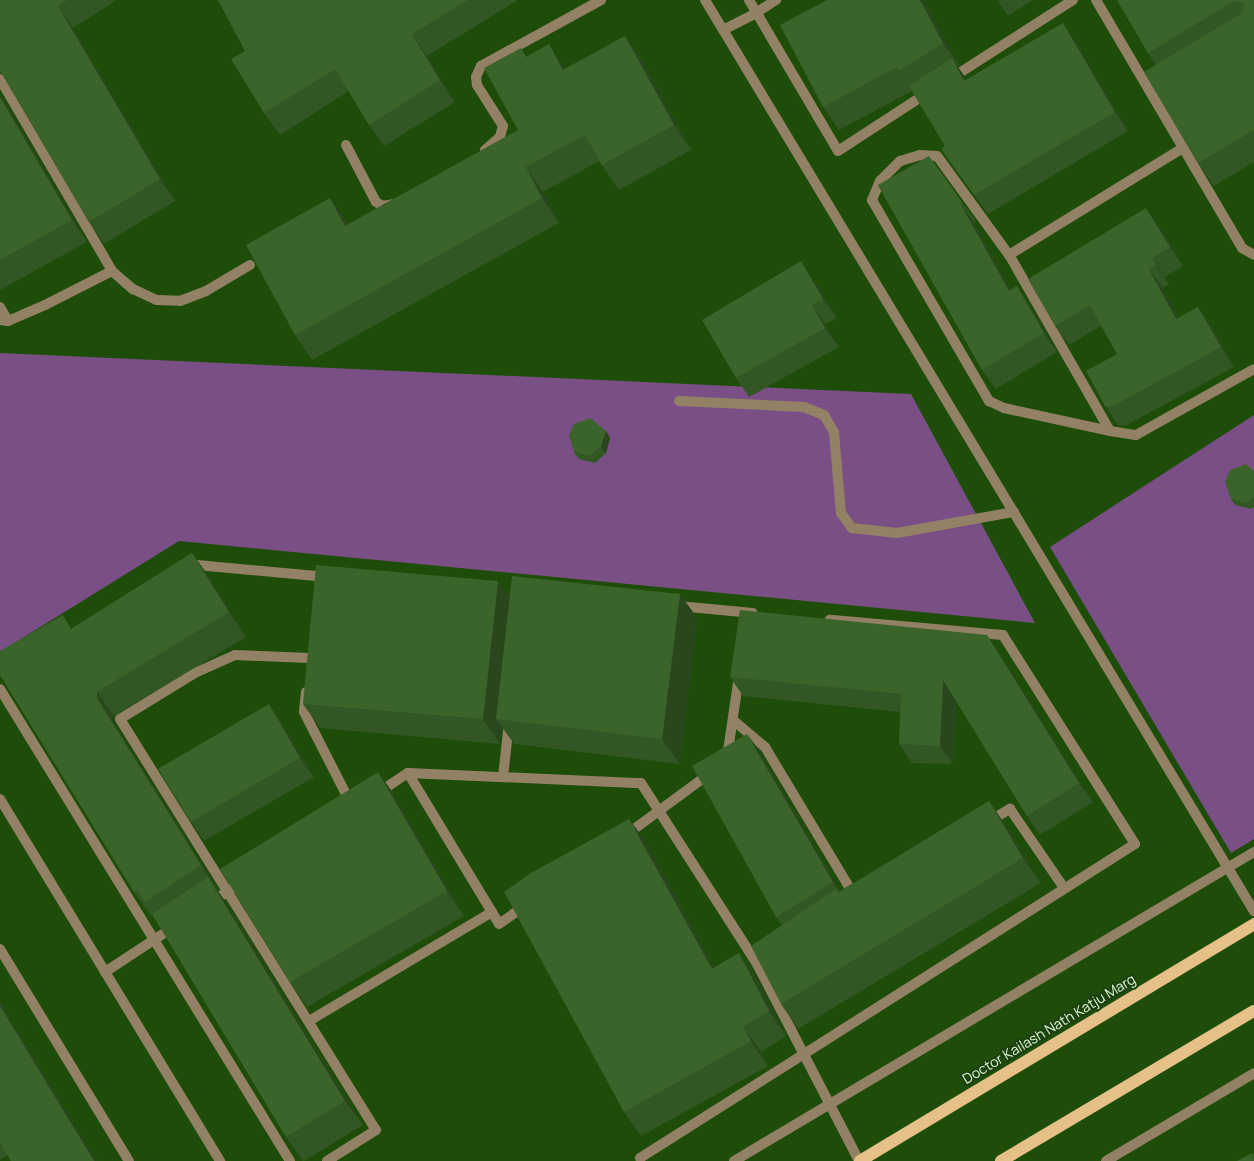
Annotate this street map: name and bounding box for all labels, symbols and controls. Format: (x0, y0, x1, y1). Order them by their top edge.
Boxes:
street label: Doctor Kailash Nath Katju Marg (959, 971, 1139, 1087)

